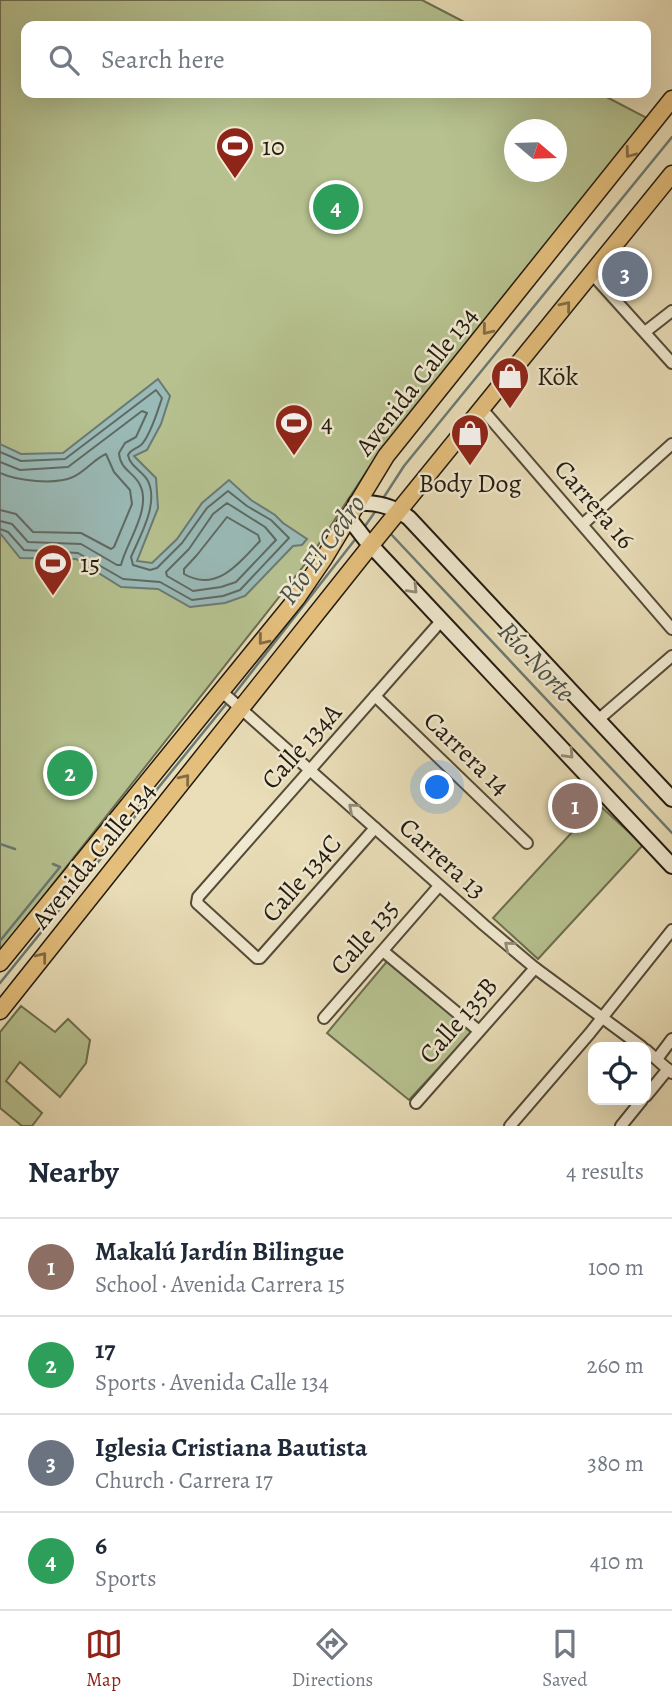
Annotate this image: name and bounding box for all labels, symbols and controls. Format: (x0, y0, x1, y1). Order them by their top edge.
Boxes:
search box (21, 21, 651, 98)
icon: search (45, 41, 83, 79)
text: Search here (101, 42, 225, 77)
north arrow (504, 119, 567, 182)
sports icon: 10 (214, 125, 256, 180)
place label: 10 (262, 129, 285, 164)
one-way arrow (625, 146, 638, 158)
pin: 4 (313, 181, 359, 233)
pin: 3 (602, 248, 648, 300)
street label: Avenida Calle 134 (347, 300, 486, 464)
one-way arrow (557, 302, 570, 314)
one-way arrow (483, 323, 496, 335)
shop icon: Kök (489, 355, 531, 410)
place label: Kök (537, 359, 578, 394)
sports icon: 4 (273, 402, 315, 457)
place label: 4 (321, 406, 333, 441)
shop icon: Body Dog (449, 412, 491, 467)
street label: Carrera 16 (546, 452, 643, 556)
place label: Body Dog (418, 466, 522, 501)
water label: Río El Cedro (269, 487, 375, 612)
sports icon: 15 (32, 542, 74, 597)
place label: 15 (80, 546, 100, 581)
one-way arrow (404, 581, 417, 594)
water label: Río Norte (489, 613, 583, 710)
one-way arrow (258, 632, 271, 644)
street label: Calle 134A (253, 695, 350, 797)
street label: Carrera 14 (416, 703, 518, 803)
one-way arrow (560, 746, 573, 759)
pin: 2 (47, 747, 93, 799)
your location (420, 770, 454, 804)
street label: Avenida Calle 134 (23, 774, 164, 937)
one-way arrow (176, 775, 189, 787)
pin: 1 (552, 780, 598, 832)
one-way arrow (348, 804, 361, 816)
street label: Carrera 13 (391, 810, 494, 907)
street label: Calle 134C (254, 827, 349, 930)
street label: Calle 135 (322, 892, 407, 982)
one-way arrow (504, 942, 517, 954)
one-way arrow (34, 952, 46, 965)
street label: Calle 135B (411, 969, 506, 1071)
map controls (588, 1042, 651, 1105)
button: locate (588, 1042, 651, 1105)
text: Nearby (28, 1152, 119, 1192)
text: 4 results (566, 1156, 644, 1187)
text: Makalú Jardín Bilingue (95, 1234, 344, 1269)
text: 1 (47, 1252, 55, 1283)
text: 100 m (588, 1252, 644, 1283)
text: School · Avenida Carrera 15 (95, 1269, 345, 1300)
text: 17 (95, 1332, 115, 1367)
text: 2 (45, 1350, 57, 1381)
text: 260 m (586, 1350, 644, 1381)
text: Sports · Avenida Calle 134 (95, 1367, 329, 1398)
text: Iglesia Cristiana Bautista (95, 1430, 368, 1465)
text: 3 (46, 1448, 56, 1479)
text: 380 m (587, 1448, 644, 1479)
text: Church · Carrera 17 (95, 1465, 273, 1496)
text: 6 (95, 1528, 107, 1563)
text: 4 (46, 1546, 56, 1577)
text: 410 m (590, 1546, 644, 1577)
text: Sports (95, 1563, 156, 1594)
tab: Map (85, 1625, 123, 1693)
tab: Directions (292, 1625, 373, 1693)
tab: Saved (542, 1625, 587, 1693)

